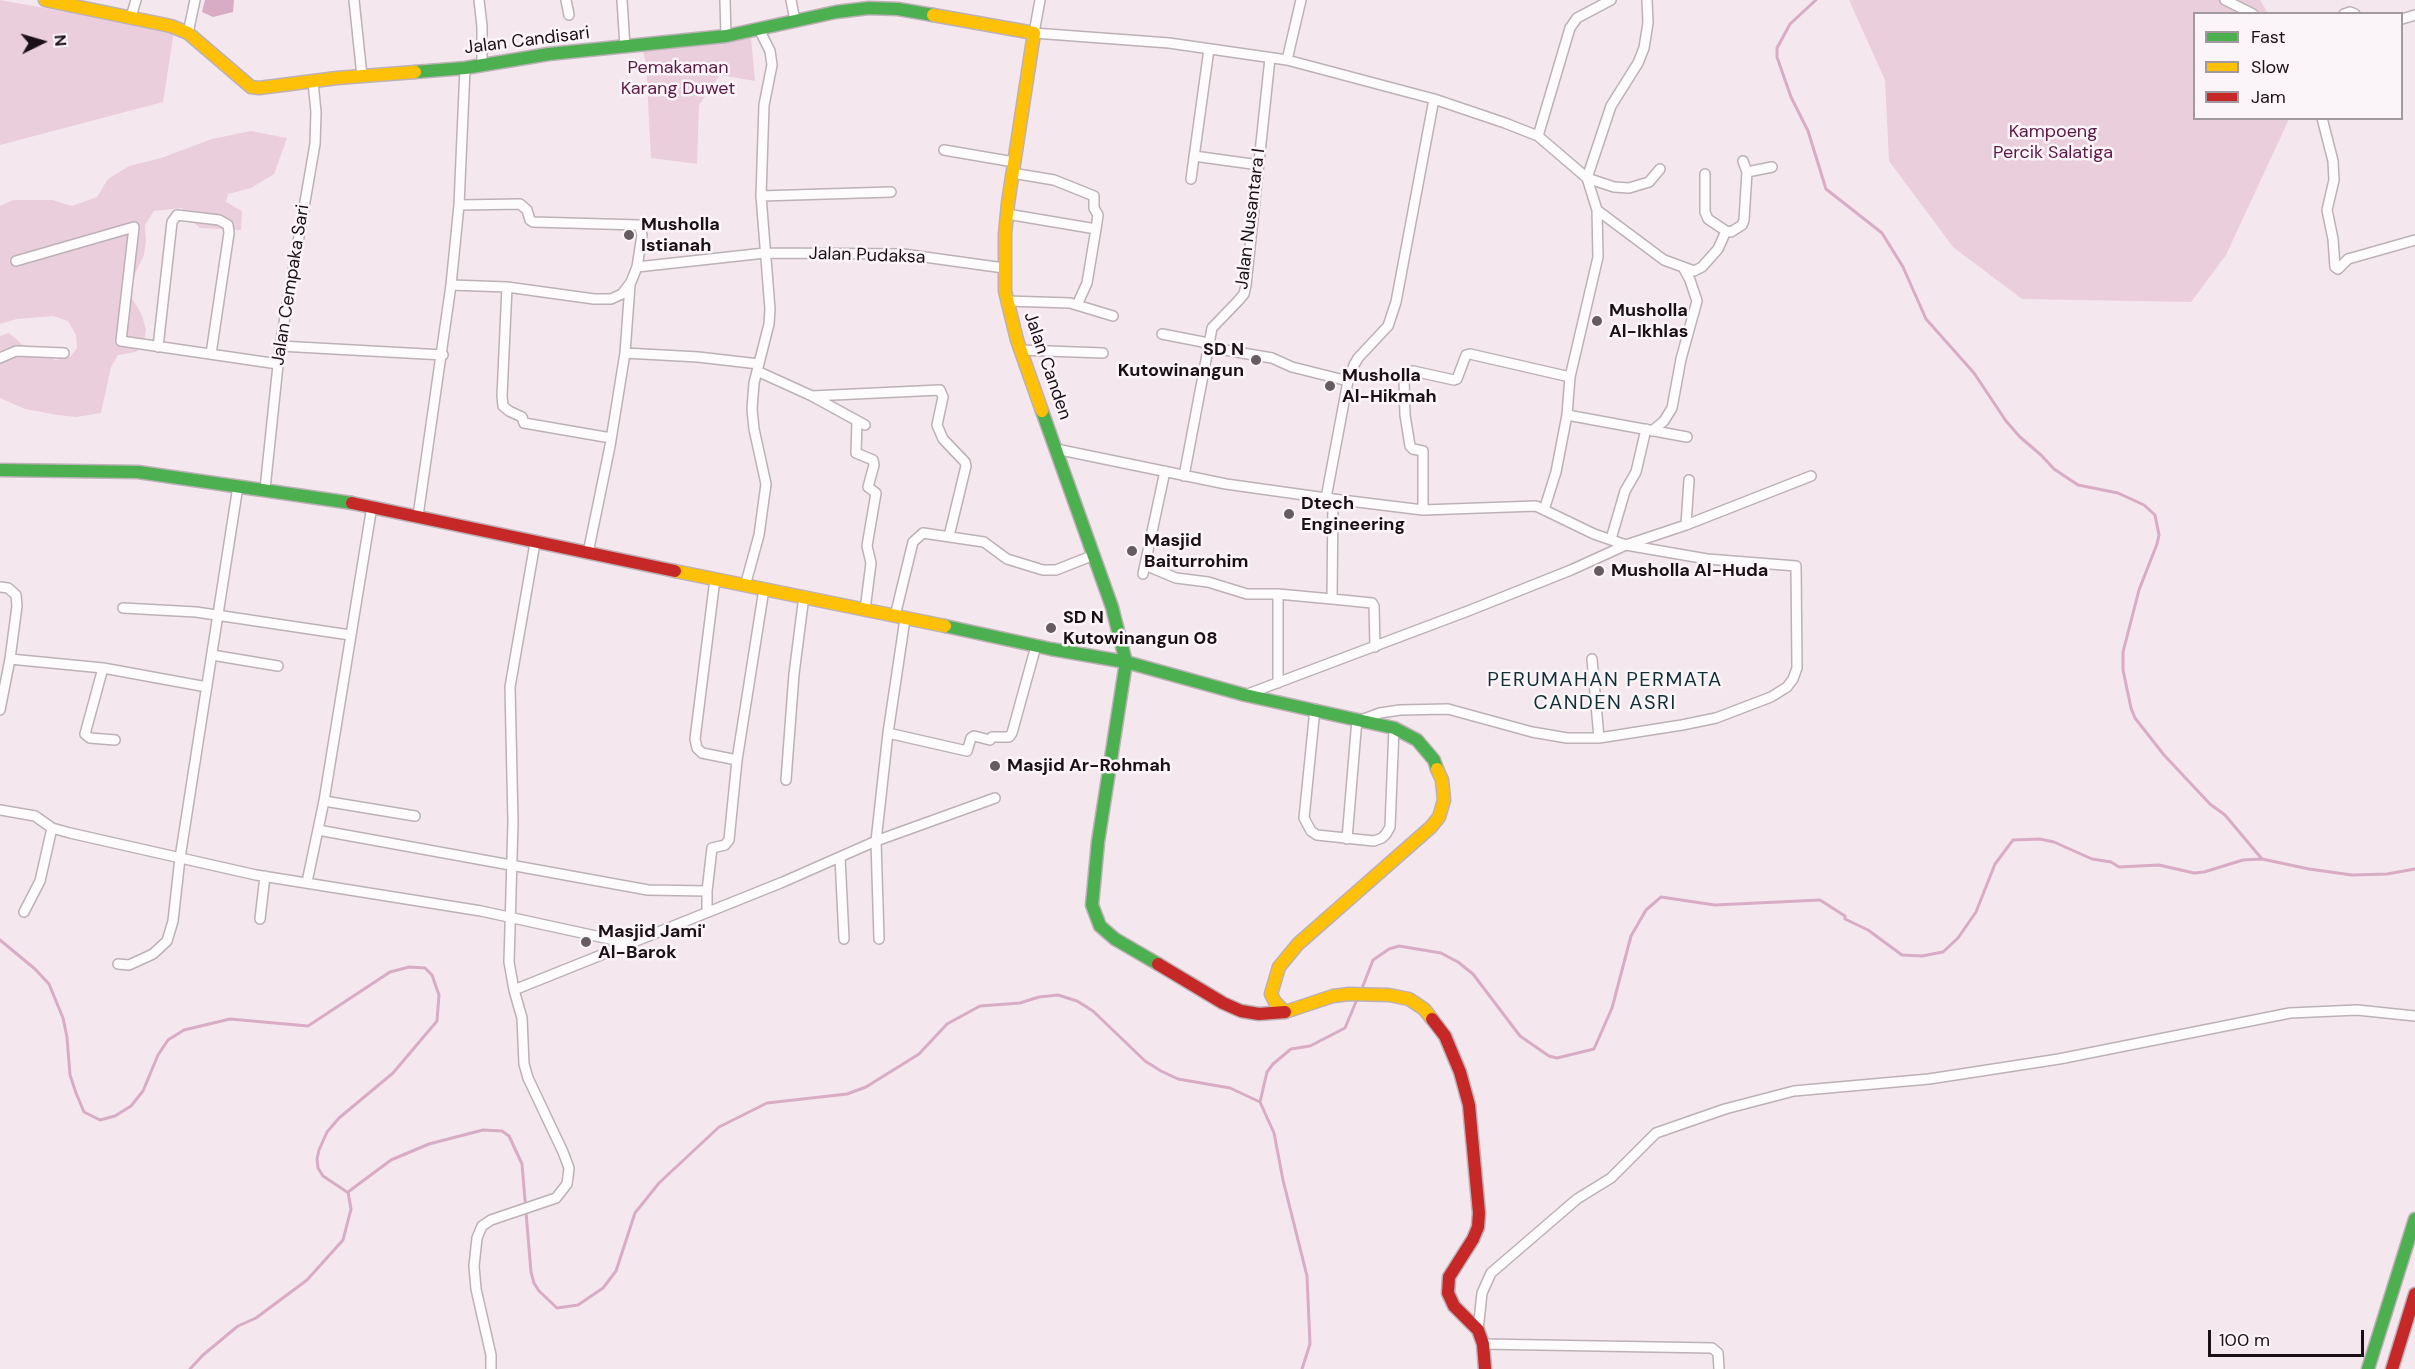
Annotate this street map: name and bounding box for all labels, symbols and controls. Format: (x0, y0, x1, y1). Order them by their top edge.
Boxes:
north arrow (12, 12, 72, 72)
legend (2193, 12, 2403, 120)
street label: Jalan Candisari (463, 23, 591, 59)
text: Fast (2251, 25, 2286, 49)
text: N (49, 34, 71, 47)
text: Slow (2251, 55, 2290, 79)
park label: Pemakaman Karang Duwet (621, 57, 735, 100)
text: Jam (2251, 85, 2286, 109)
park label: Kampoeng Percik Salatiga (1993, 121, 2113, 164)
street label: Jalan Nusantara I (1232, 147, 1270, 291)
street label: Jalan Cempaka Sari (268, 203, 314, 367)
place label: Musholla Istianah (641, 214, 720, 256)
marker: Musholla Istianah (622, 228, 636, 242)
street label: Jalan Pudaksa (808, 243, 926, 269)
place label: Musholla Al-Ikhlas (1609, 300, 1688, 342)
street label: Jalan Canden (1018, 309, 1076, 423)
marker: Musholla Al-Ikhlas (1590, 314, 1604, 328)
place label: SD N Kutowinangun (1118, 339, 1244, 382)
marker: SD N Kutowinangun (1249, 353, 1263, 367)
place label: Musholla Al-Hikmah (1342, 365, 1437, 407)
marker: Musholla Al-Hikmah (1323, 379, 1337, 393)
place label: Dtech Engineering (1301, 493, 1405, 536)
marker: Dtech Engineering (1282, 507, 1296, 521)
place label: Masjid Baiturrohim (1144, 530, 1248, 572)
marker: Masjid Baiturrohim (1125, 544, 1139, 558)
place label: Musholla Al-Huda (1611, 560, 1768, 582)
marker: Musholla Al-Huda (1592, 564, 1606, 578)
place label: SD N Kutowinangun 08 (1063, 607, 1218, 650)
marker: SD N Kutowinangun 08 (1044, 621, 1058, 635)
district label: PERUMAHAN PERMATA CANDEN ASRI (1487, 669, 1723, 716)
place label: Masjid Ar-Rohmah (1007, 755, 1171, 777)
marker: Masjid Ar-Rohmah (988, 759, 1002, 773)
place label: Masjid Jami' Al-Barok (598, 921, 706, 964)
marker: Masjid Jami' Al-Barok (579, 935, 593, 949)
scale bar (2211, 1318, 2367, 1356)
text: 100 m (2219, 1328, 2270, 1352)

